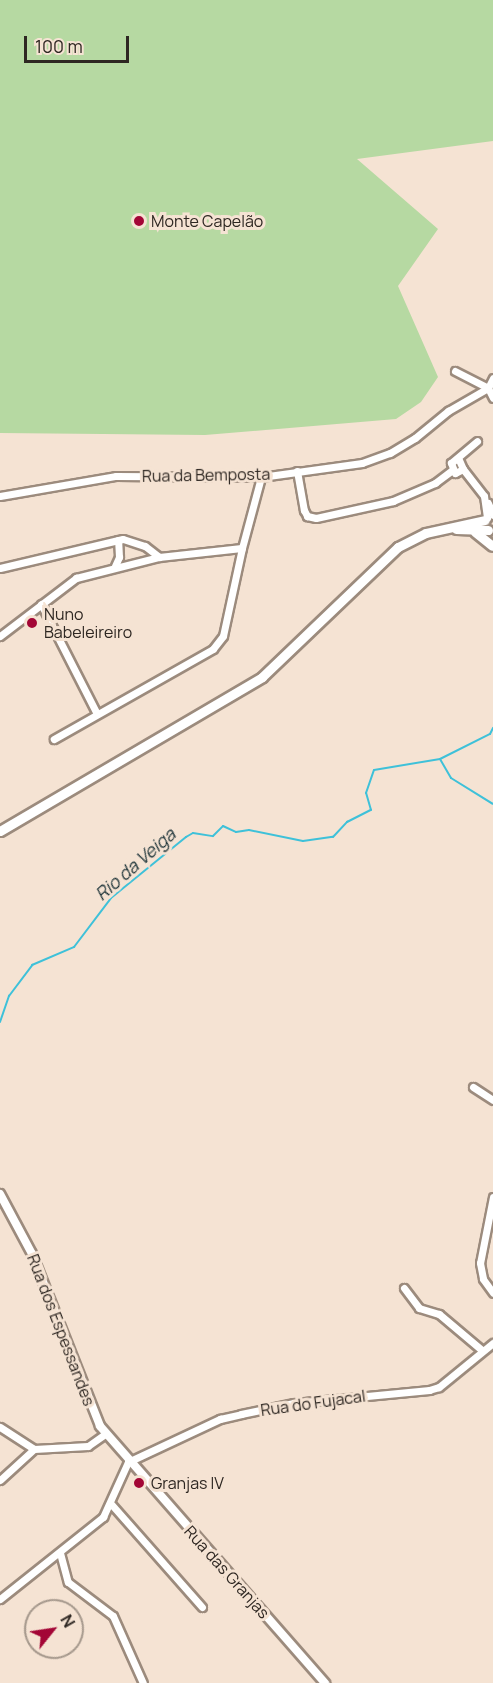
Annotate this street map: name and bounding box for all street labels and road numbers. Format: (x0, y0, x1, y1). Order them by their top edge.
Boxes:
street label: Rua da Bemposta (142, 464, 270, 486)
street label: Rua dos Espessandes (23, 1251, 99, 1409)
street label: Rua do Fujacal (259, 1386, 367, 1420)
street label: Rua das Granjas (180, 1522, 274, 1622)

